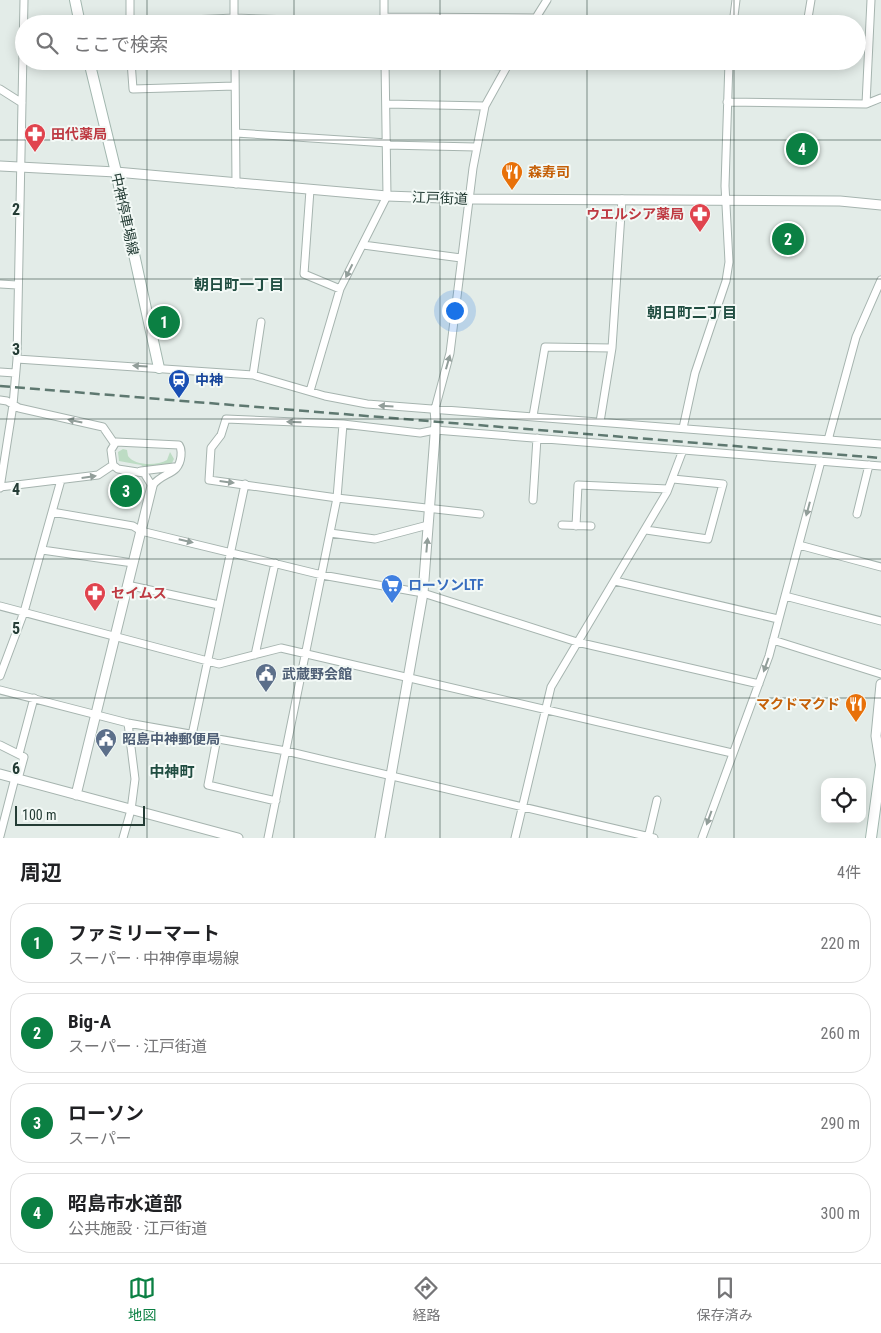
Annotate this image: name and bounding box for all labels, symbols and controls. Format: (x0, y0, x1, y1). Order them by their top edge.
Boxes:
search box (15, 15, 866, 70)
icon: search (33, 29, 61, 57)
text: ここで検索 (73, 33, 168, 56)
pharmacy icon: 田代薬局 (23, 122, 47, 153)
place label: 田代薬局 (51, 126, 107, 142)
pin: 4 (786, 130, 818, 168)
restaurant icon: 森寿司 (500, 160, 524, 191)
place label: 森寿司 (528, 164, 570, 180)
street label: 中神停車場線 (108, 171, 142, 257)
street label: 江戸街道 (412, 189, 468, 207)
text: 2 (12, 200, 20, 219)
pharmacy icon: ウエルシア薬局 (688, 202, 712, 233)
place label: ウエルシア薬局 (586, 206, 684, 222)
pin: 2 (772, 220, 804, 258)
one-way arrow (345, 264, 353, 278)
district label: 朝日町一丁目 (194, 276, 284, 294)
your location (442, 298, 468, 324)
pin: 1 (148, 303, 180, 341)
district label: 朝日町二丁目 (647, 304, 737, 322)
text: 3 (12, 340, 20, 359)
one-way arrow (444, 354, 452, 369)
one-way arrow (132, 362, 148, 370)
station icon: 中神 (167, 368, 191, 399)
place label: 中神 (195, 372, 223, 388)
one-way arrow (378, 401, 394, 409)
one-way arrow (67, 417, 82, 425)
one-way arrow (286, 418, 302, 426)
one-way arrow (81, 472, 97, 480)
pin: 3 (110, 472, 142, 510)
one-way arrow (219, 478, 235, 486)
text: 4 (12, 480, 20, 499)
one-way arrow (804, 501, 812, 516)
one-way arrow (423, 536, 431, 552)
one-way arrow (178, 537, 193, 545)
supermarket icon: ローソンLTF (380, 573, 404, 604)
place label: ローソンLTF (408, 577, 484, 593)
pharmacy icon: セイムス (83, 581, 107, 612)
place label: セイムス (111, 585, 167, 601)
text: 5 (12, 619, 20, 638)
one-way arrow (762, 658, 770, 673)
public building icon: 武蔵野会館 (254, 662, 278, 693)
place label: 武蔵野会館 (282, 666, 352, 682)
restaurant icon: マクドマクド (844, 692, 868, 723)
place label: マクドマクド (756, 696, 840, 712)
public building icon: 昭島中神郵便局 (94, 727, 118, 758)
place label: 昭島中神郵便局 (122, 731, 220, 747)
text: 6 (12, 759, 20, 778)
district label: 中神町 (149, 763, 195, 781)
map controls (821, 778, 866, 823)
button: locate (821, 778, 866, 823)
scale bar (15, 803, 145, 826)
text: 100 m (22, 807, 57, 823)
one-way arrow (705, 810, 713, 825)
text: 周辺 (20, 861, 62, 885)
text: 4件 (837, 863, 861, 882)
text: ファミリーマート (68, 922, 220, 945)
text: 1 (33, 934, 41, 953)
text: 220 m (821, 934, 860, 953)
text: スーパー · 中神停車場線 (68, 949, 239, 968)
text: Big-A (68, 1010, 111, 1033)
text: 2 (33, 1024, 41, 1043)
text: 260 m (821, 1024, 860, 1043)
text: スーパー · 江戸街道 (68, 1037, 207, 1056)
text: ローソン (68, 1102, 144, 1125)
text: 3 (33, 1114, 41, 1133)
text: 290 m (821, 1114, 860, 1133)
text: スーパー (68, 1129, 132, 1148)
text: 昭島市水道部 (68, 1192, 182, 1215)
text: 4 (33, 1204, 41, 1223)
text: 300 m (821, 1204, 860, 1223)
text: 公共施設 · 江戸街道 (68, 1219, 207, 1238)
tab: 地図 (128, 1274, 156, 1324)
tab: 経路 (412, 1274, 440, 1324)
tab: 保存済み (697, 1274, 753, 1324)

